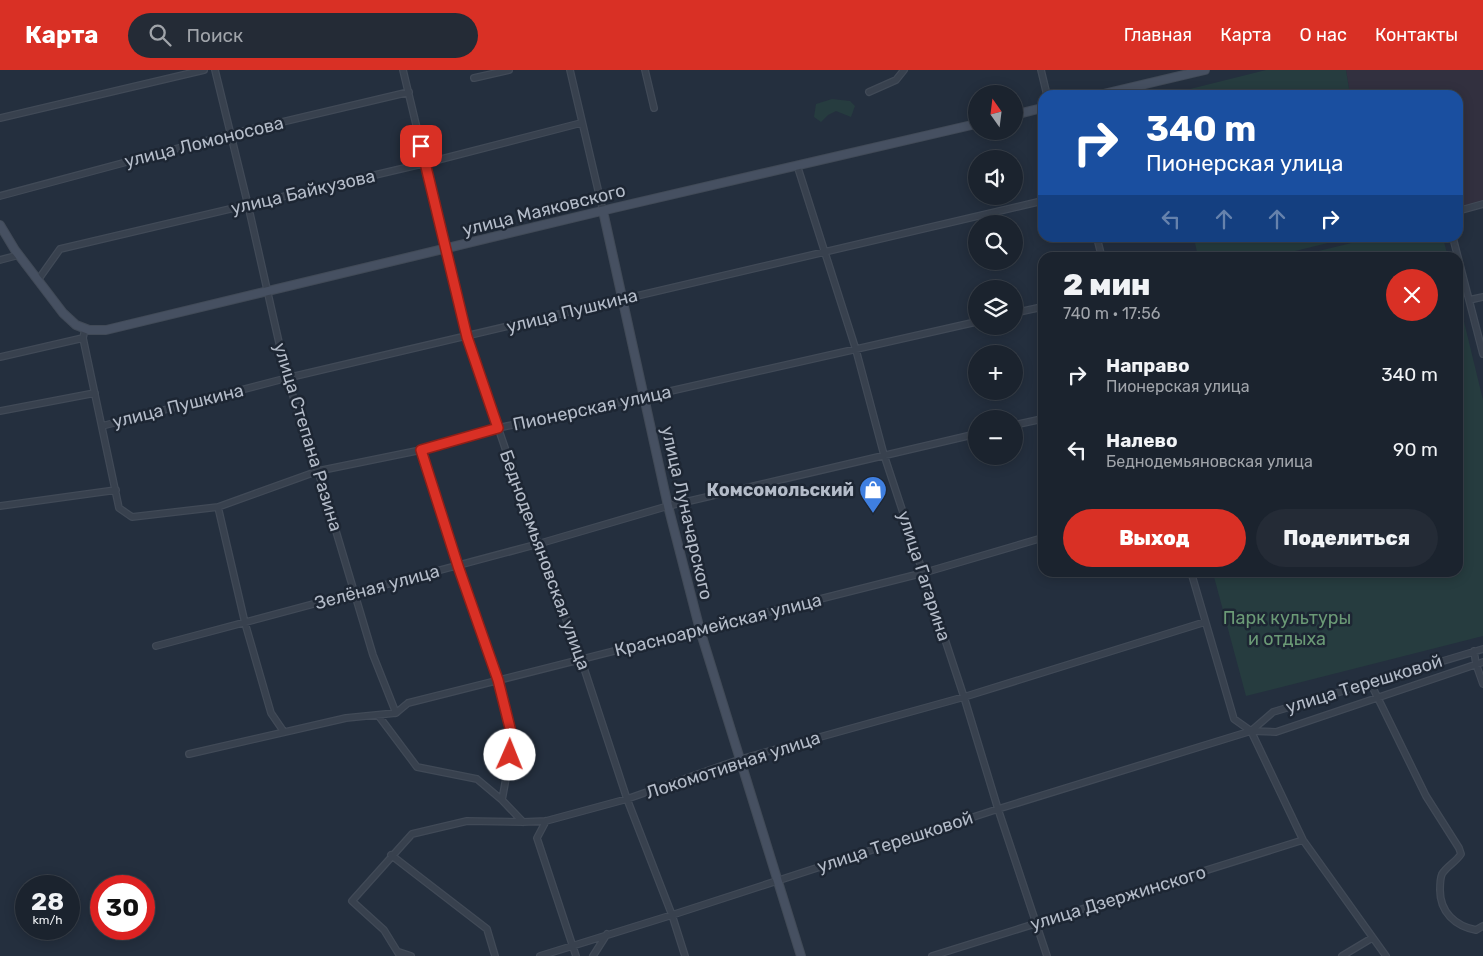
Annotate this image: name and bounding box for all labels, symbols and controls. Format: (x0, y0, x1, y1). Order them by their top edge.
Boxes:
search box (128, 13, 478, 58)
text: Карта (25, 21, 98, 49)
icon: search (146, 21, 174, 49)
text: Поиск (186, 24, 243, 47)
text: Главная (1124, 24, 1192, 46)
text: Карта (1220, 24, 1272, 46)
text: О нас (1300, 24, 1347, 46)
text: Контакты (1375, 24, 1458, 46)
north arrow (968, 85, 1022, 140)
map controls (968, 85, 1023, 465)
text: 340 m (1146, 108, 1256, 150)
icon: right (1063, 110, 1128, 175)
street label: улица Ломоносова (122, 112, 286, 172)
pin (400, 125, 442, 167)
icon: arrive (407, 132, 435, 160)
button: sound (968, 150, 1023, 205)
text: Пионерская улица (1146, 150, 1343, 177)
street label: улица Байкузова (229, 165, 377, 219)
street label: улица Маяковского (460, 179, 628, 241)
icon: left (1157, 205, 1185, 233)
icon: ahead (1210, 205, 1238, 233)
icon: ahead (1263, 205, 1291, 233)
icon: right (1316, 205, 1344, 233)
button: search (968, 215, 1023, 270)
text: 2 мин (1063, 267, 1151, 303)
button: close (1386, 269, 1438, 321)
button: layers (968, 280, 1023, 335)
street label: улица Пушкина (504, 284, 640, 338)
text: 740 m · 17:56 (1063, 304, 1160, 323)
street label: улица Степана Разина (269, 340, 347, 534)
button: + (968, 345, 1023, 400)
text: Направо (1106, 354, 1190, 377)
icon: right (1063, 361, 1091, 389)
text: 340 m (1381, 363, 1438, 386)
text: Пионерская улица (1106, 377, 1250, 396)
street label: улица Пушкина (110, 379, 246, 433)
street label: Пионерская улица (511, 380, 673, 436)
button: − (968, 410, 1023, 465)
street label: улица Луначарского (656, 424, 718, 602)
text: Налево (1106, 429, 1178, 452)
icon: left (1063, 436, 1091, 464)
text: 90 m (1393, 438, 1438, 461)
street label: Беднодемьяновская улица (495, 447, 595, 673)
text: Беднодемьяновская улица (1106, 452, 1313, 471)
shop icon: Комсомольский (858, 475, 888, 514)
place label: Комсомольский (707, 479, 854, 501)
street label: улица Гагарина (893, 508, 955, 644)
button: Выход (1063, 509, 1246, 567)
button: Поделиться (1256, 509, 1438, 567)
street label: Зелёная улица (312, 560, 442, 614)
street label: Красноармейская улица (612, 589, 824, 661)
park label: Парк культуры и отдыха (1223, 607, 1351, 650)
street label: улица Терешковой (1283, 650, 1445, 718)
street label: Локомотивная улица (643, 726, 823, 804)
position arrow (483, 728, 535, 780)
street label: улица Терешковой (814, 806, 976, 878)
street label: улица Дзержинского (1027, 861, 1209, 935)
speed limit sign: 30 (90, 875, 155, 940)
text: 28 (31, 887, 64, 916)
text: km/h (33, 913, 62, 927)

